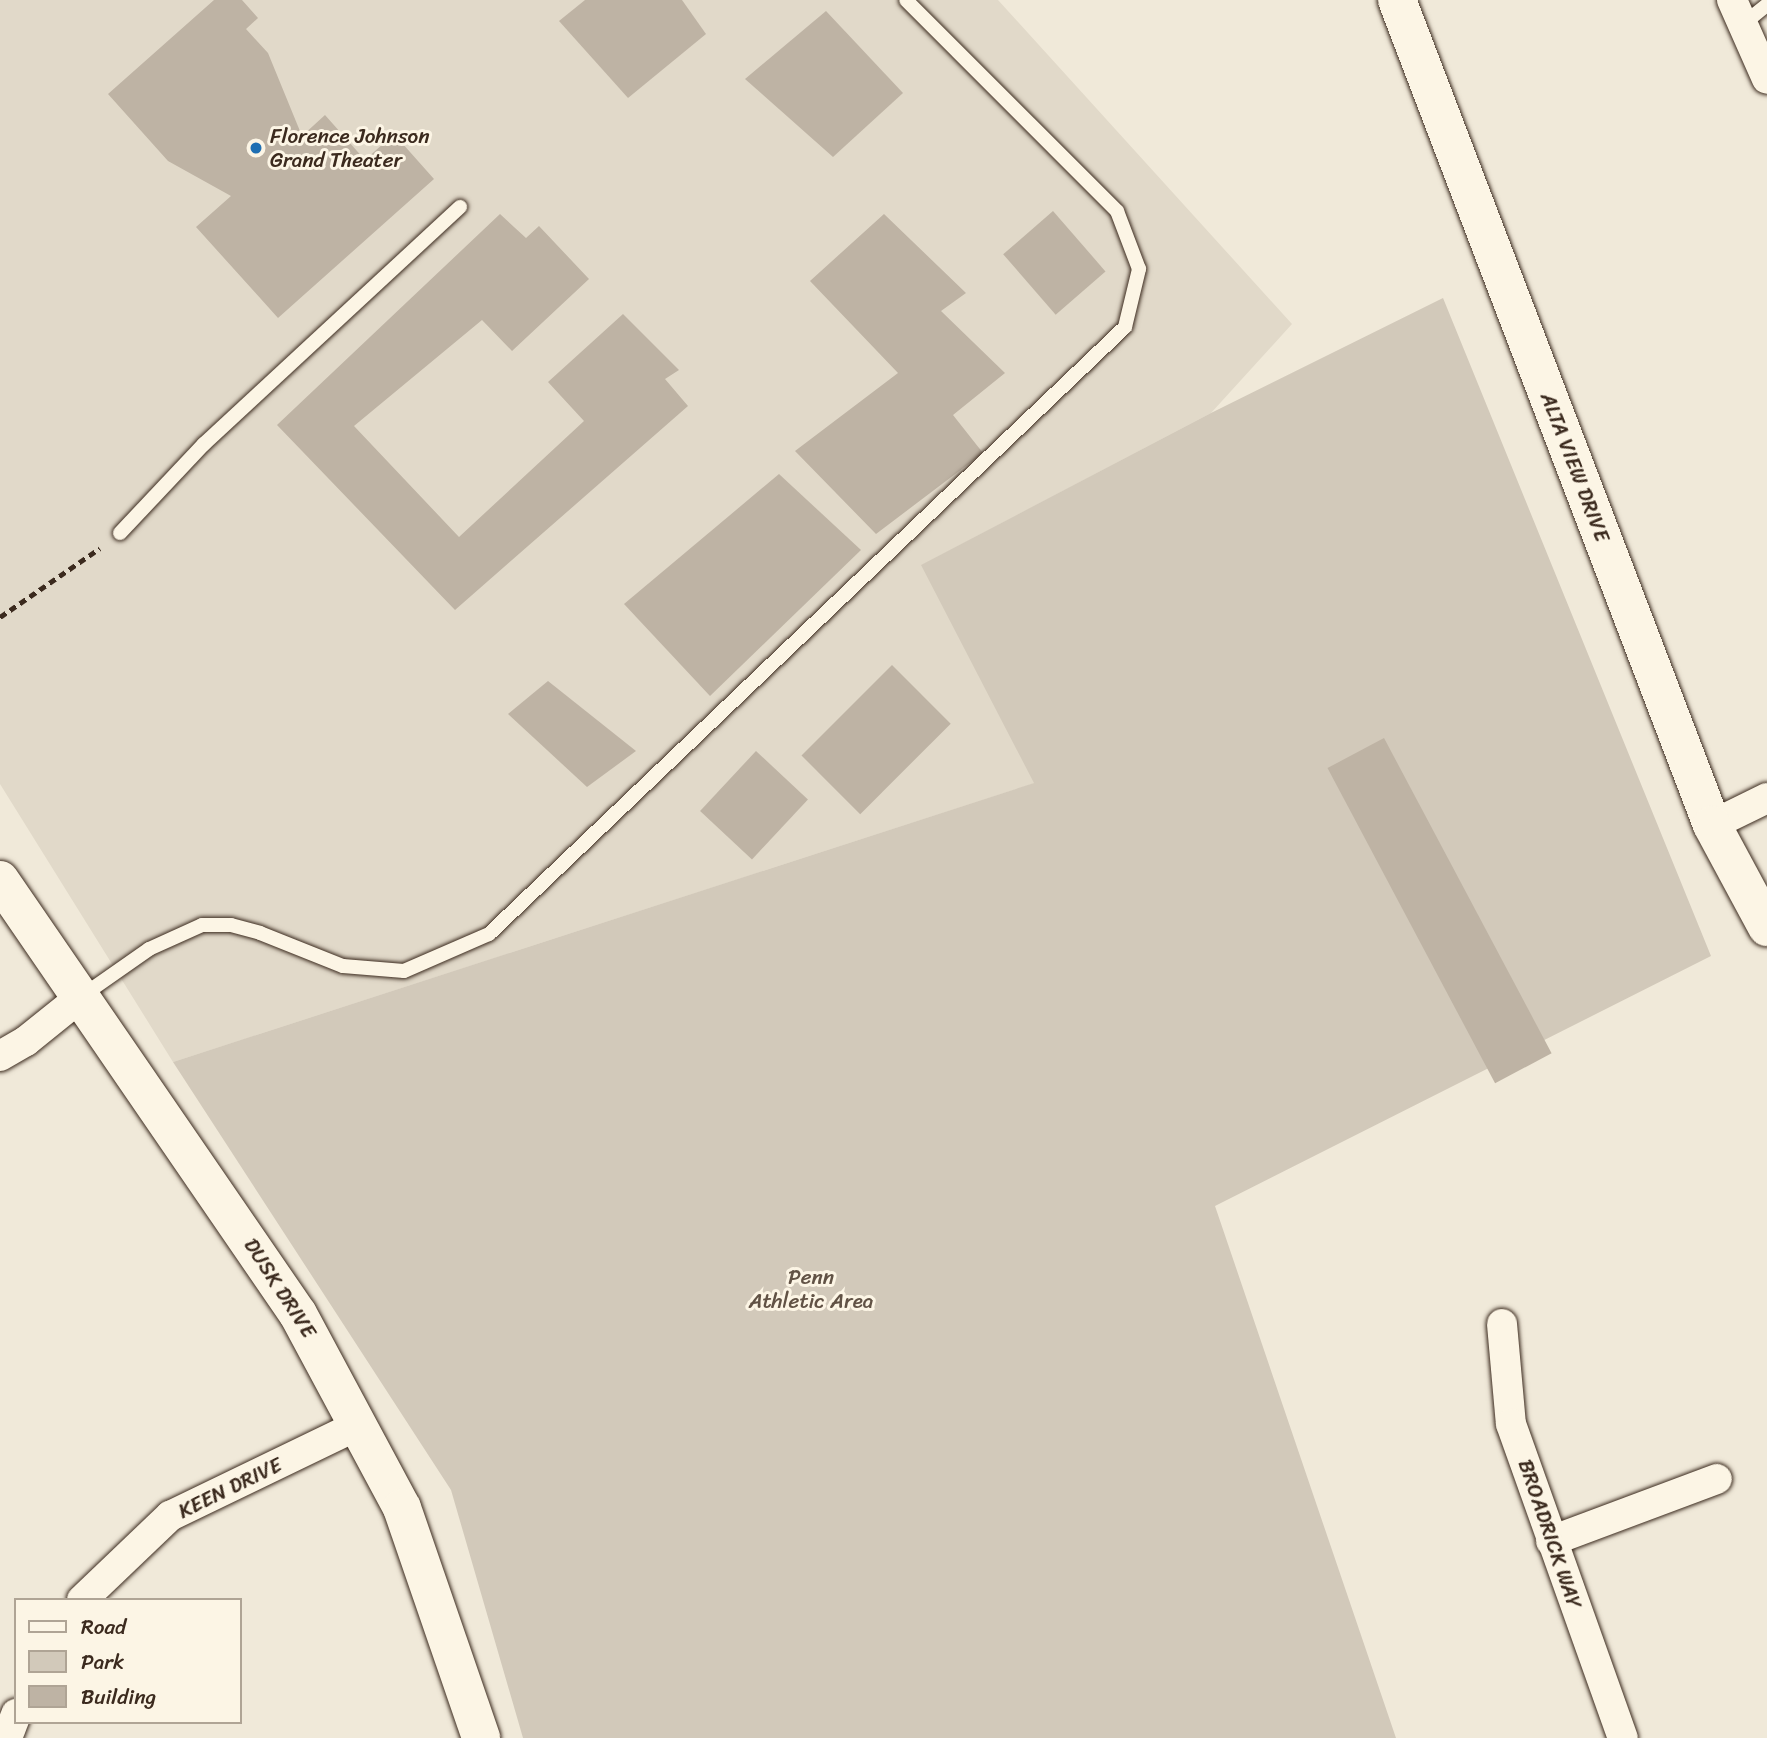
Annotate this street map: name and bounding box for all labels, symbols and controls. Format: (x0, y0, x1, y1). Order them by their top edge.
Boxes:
place label: Florence Johnson Grand Theater (270, 123, 428, 173)
marker: Florence Johnson Grand Theater (248, 140, 264, 156)
street label: ALTA VIEW DRIVE (1534, 387, 1616, 547)
street label: DUSK DRIVE (238, 1233, 322, 1343)
park label: Penn Athletic Area (748, 1264, 874, 1314)
street label: KEEN DRIVE (173, 1452, 287, 1524)
street label: BROADRICK WAY (1513, 1456, 1587, 1612)
legend (14, 1598, 242, 1724)
text: Road (81, 1608, 126, 1646)
text: Park (81, 1643, 124, 1681)
text: Building (81, 1678, 156, 1716)

